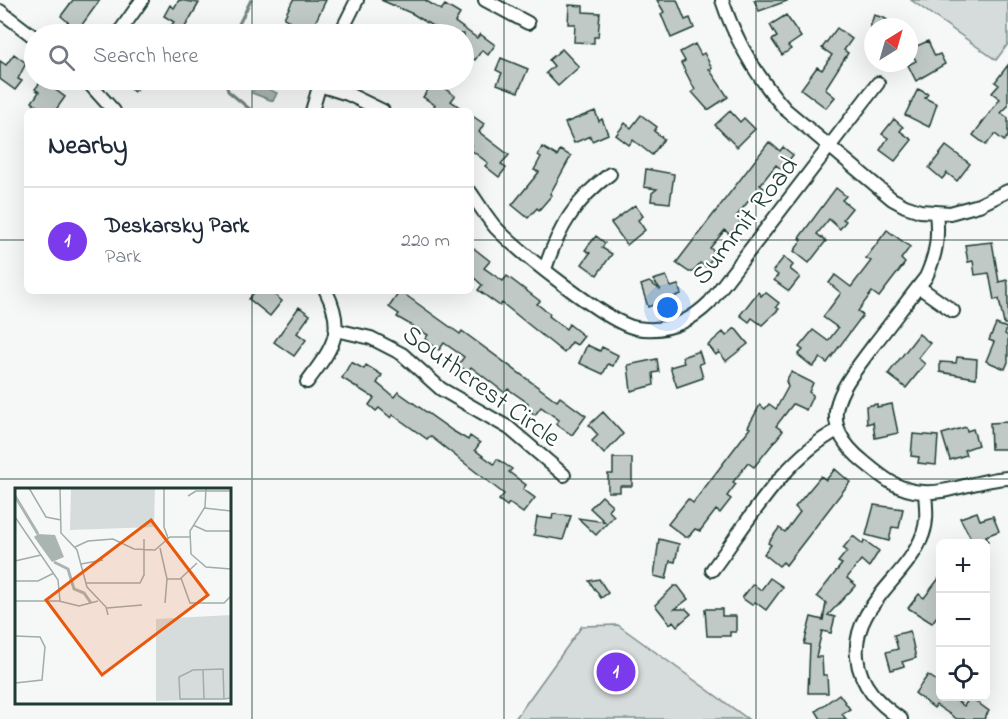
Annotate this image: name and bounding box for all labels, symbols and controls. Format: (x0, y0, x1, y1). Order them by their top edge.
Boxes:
north arrow (864, 18, 918, 72)
search box (24, 24, 474, 90)
icon: search (45, 41, 78, 74)
text: Search here (93, 41, 198, 73)
text: Nearby (48, 128, 127, 166)
street label: Summit Road (683, 149, 809, 294)
text: Deskarsky Park (105, 211, 249, 243)
text: 1 (64, 227, 71, 256)
text: 220 m (401, 227, 450, 256)
text: Park (105, 243, 141, 272)
your location (653, 293, 682, 322)
street label: Southcrest Circle (393, 316, 568, 458)
inset map (15, 488, 231, 704)
map controls (936, 539, 990, 701)
button: + (936, 539, 990, 593)
button: − (936, 593, 990, 647)
button: locate (936, 647, 990, 701)
pin: 1 (596, 650, 636, 694)

